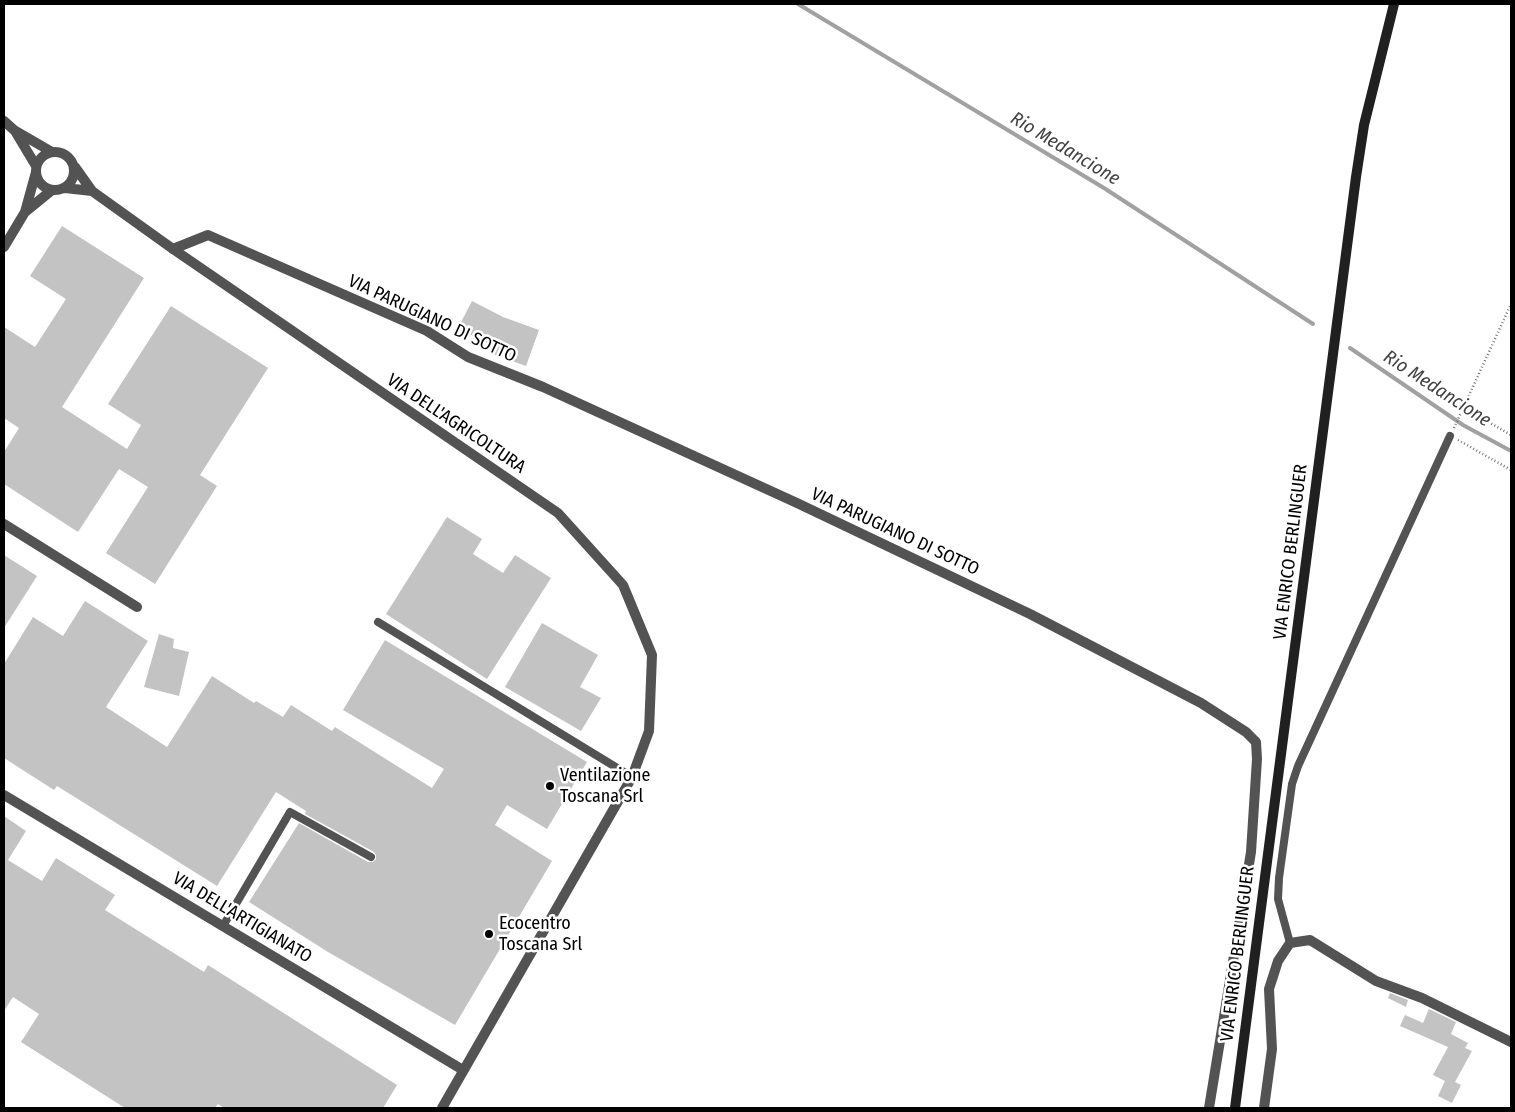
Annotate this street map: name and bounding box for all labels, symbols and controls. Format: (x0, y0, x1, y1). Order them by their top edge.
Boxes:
water label: Rio Medancione (1006, 107, 1124, 191)
street label: VIA PARUGIANO DI SOTTO (345, 271, 519, 367)
water label: Rio Medancione (1379, 346, 1495, 432)
street label: VIA DELL'AGRICOLTURA (383, 370, 529, 478)
street label: VIA ENRICO BERLINGUER (1270, 463, 1312, 641)
street label: VIA PARUGIANO DI SOTTO (808, 484, 982, 580)
place label: Ventilazione Toscana Srl (560, 765, 650, 808)
marker: Ventilazione Toscana Srl (544, 780, 556, 792)
street label: VIA ENRICO BERLINGUER (1217, 865, 1259, 1043)
street label: VIA DELL'ARTIGIANATO (168, 868, 316, 968)
place label: Ecocentro Toscana Srl (499, 913, 582, 956)
marker: Ecocentro Toscana Srl (483, 928, 495, 940)

